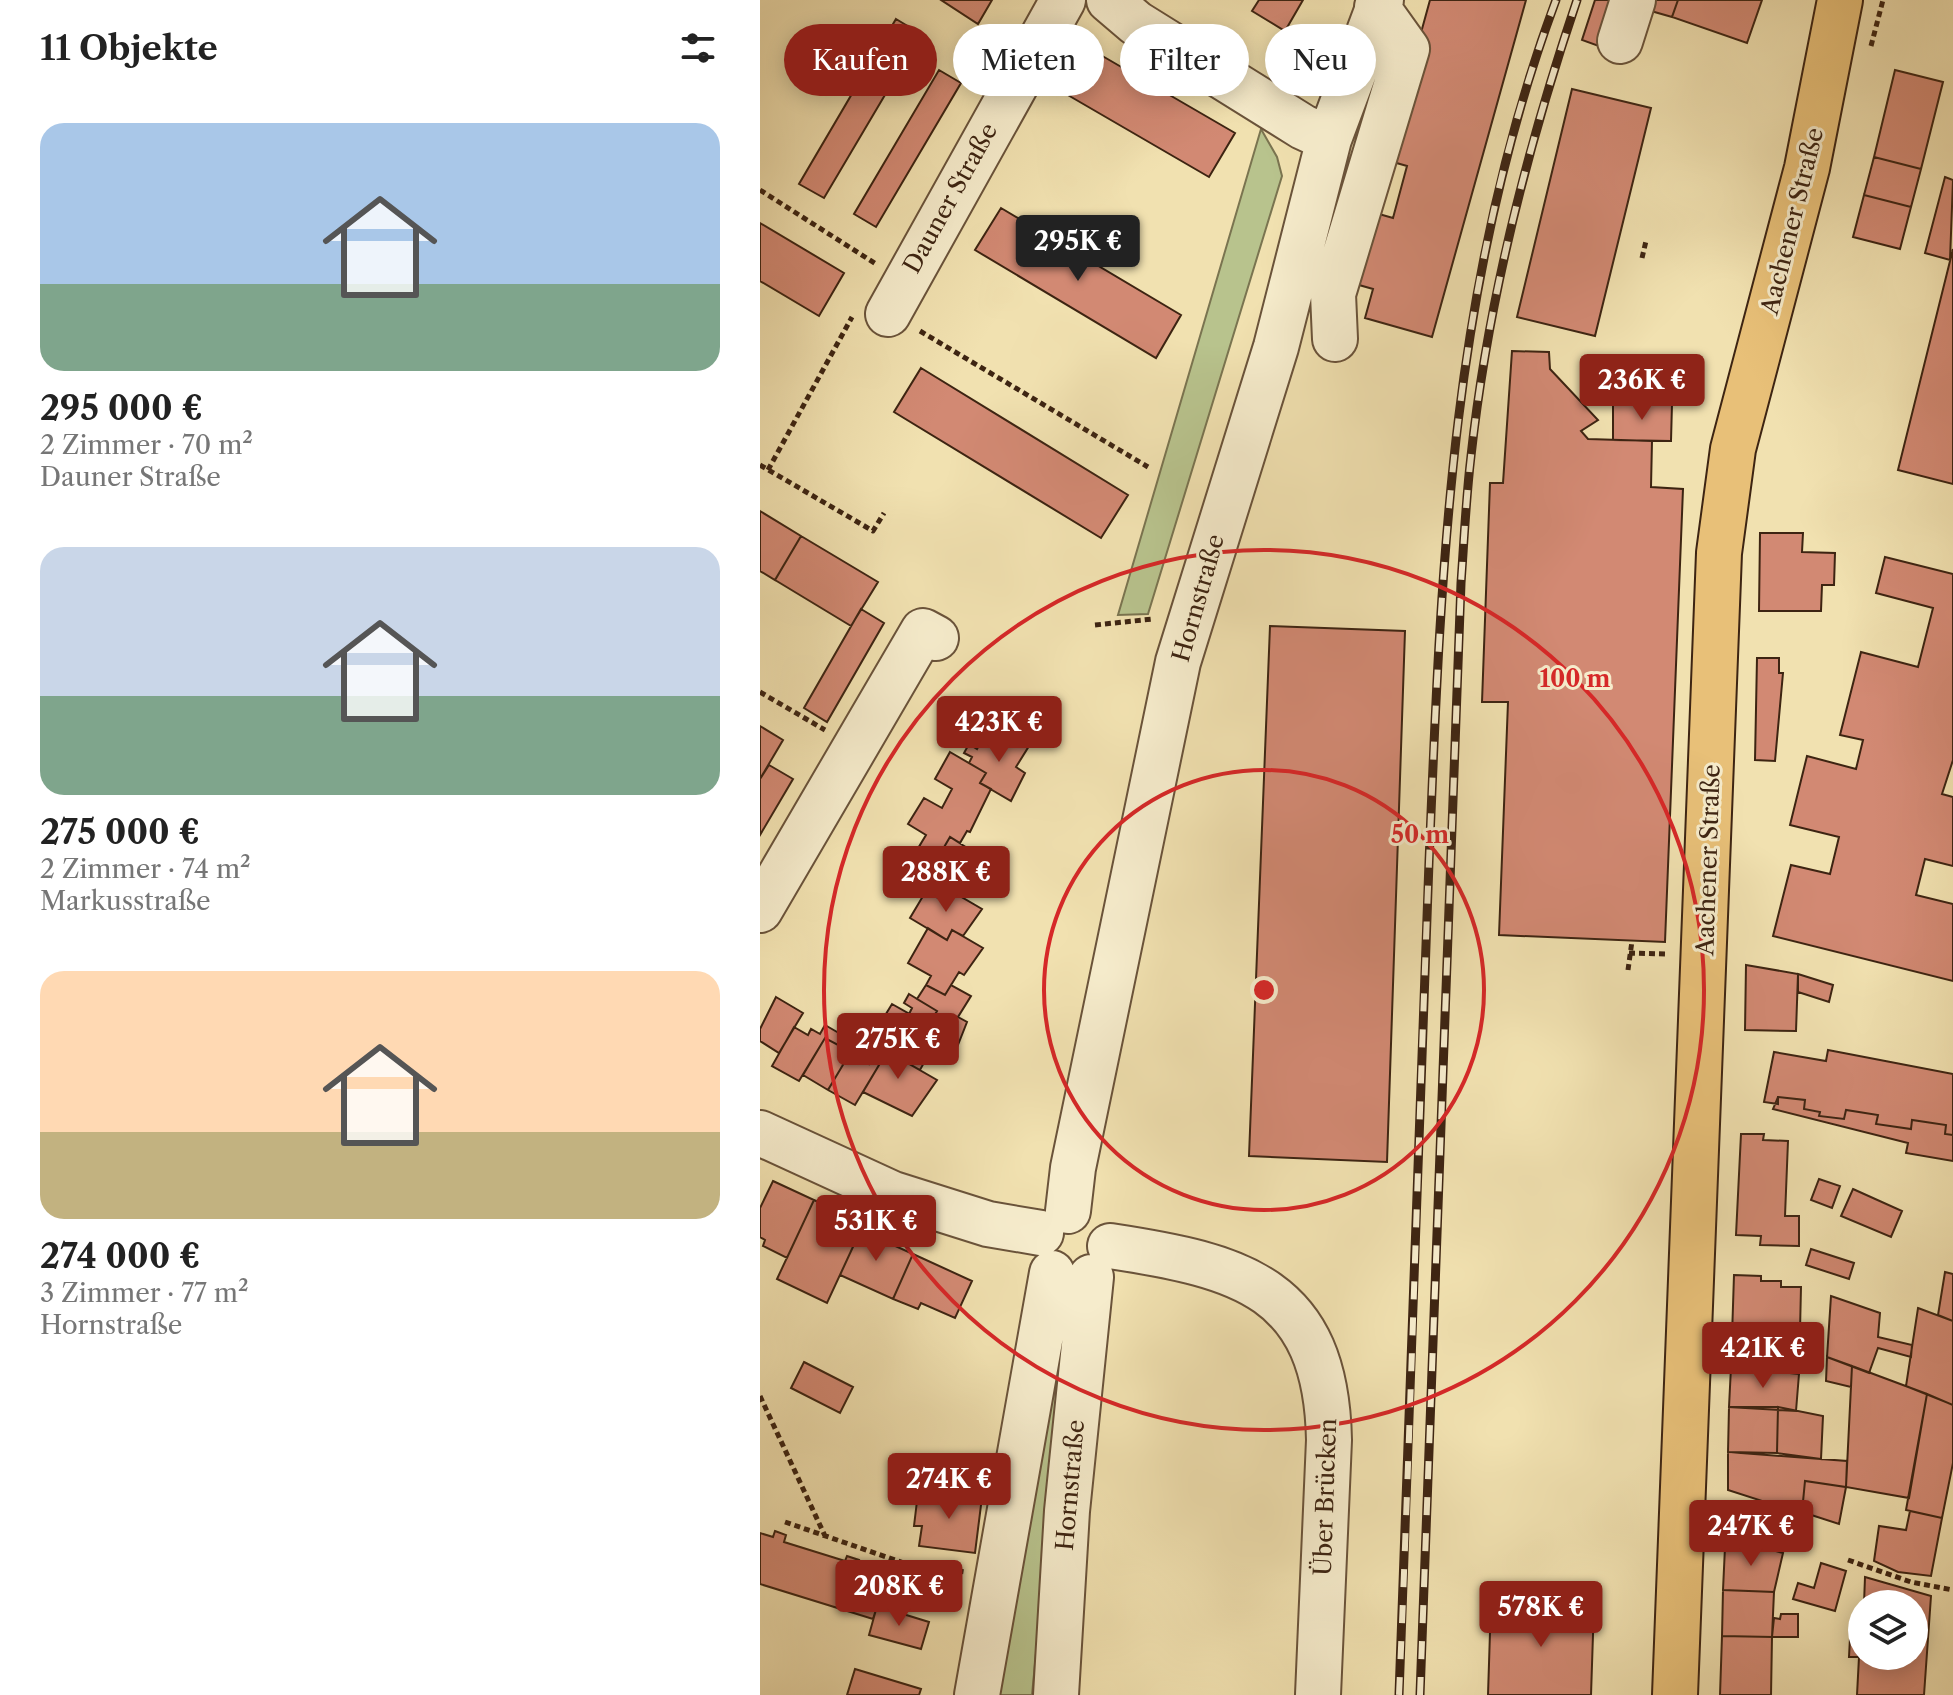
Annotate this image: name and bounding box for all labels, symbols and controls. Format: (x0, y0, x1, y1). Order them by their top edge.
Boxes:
chip: Kaufen (784, 24, 937, 96)
chip: Mieten (953, 24, 1104, 96)
chip: Filter (1120, 24, 1249, 96)
chip: Neu (1265, 24, 1376, 96)
icon: filters (676, 26, 720, 70)
text: 11 Objekte (40, 27, 218, 69)
street label: Dauner Straße (897, 118, 1003, 278)
street label: Aachener Straße (1755, 125, 1829, 318)
icon: home (308, 175, 452, 319)
pin: 295K € (1013, 215, 1143, 283)
text: 295K € (1034, 225, 1122, 257)
pin: 236K € (1577, 354, 1707, 422)
text: 236K € (1598, 364, 1686, 396)
text: 295 000 € (40, 387, 203, 429)
text: 2 Zimmer · 70 m² (40, 429, 253, 461)
text: Dauner Straße (40, 461, 221, 493)
street label: Hornstraße (1166, 531, 1230, 665)
icon: home (308, 599, 452, 743)
text: 100 m (1539, 664, 1611, 693)
pin: 423K € (934, 696, 1064, 764)
text: 423K € (955, 706, 1043, 738)
street label: Aachener Straße (1690, 764, 1726, 957)
text: 275 000 € (40, 811, 200, 853)
text: 50 m (1391, 820, 1449, 849)
pin: 288K € (881, 846, 1011, 914)
text: 2 Zimmer · 74 m² (40, 853, 251, 885)
text: 288K € (901, 856, 991, 888)
text: Markusstraße (40, 885, 211, 917)
centre of rings (1250, 976, 1278, 1004)
pin: 275K € (833, 1013, 963, 1081)
icon: home (308, 1023, 452, 1167)
text: 275K € (855, 1023, 941, 1055)
pin: 531K € (811, 1195, 941, 1263)
text: 531K € (834, 1205, 918, 1237)
text: 274 000 € (40, 1235, 200, 1277)
text: 3 Zimmer · 77 m² (40, 1277, 249, 1309)
text: Hornstraße (40, 1309, 182, 1341)
pin: 421K € (1698, 1322, 1828, 1390)
text: 421K € (1720, 1332, 1806, 1364)
street label: Hornstraße (1050, 1418, 1090, 1552)
street label: Über Brücken (1308, 1418, 1342, 1576)
pin: 274K € (884, 1453, 1014, 1521)
text: 274K € (906, 1463, 992, 1495)
pin: 247K € (1686, 1500, 1816, 1568)
text: 247K € (1707, 1510, 1795, 1542)
pin: 208K € (834, 1560, 964, 1628)
text: 208K € (853, 1570, 945, 1602)
pin: 578K € (1476, 1581, 1606, 1649)
map controls (1848, 1590, 1928, 1670)
button: layers (1848, 1590, 1928, 1670)
text: 578K € (1497, 1591, 1585, 1623)

